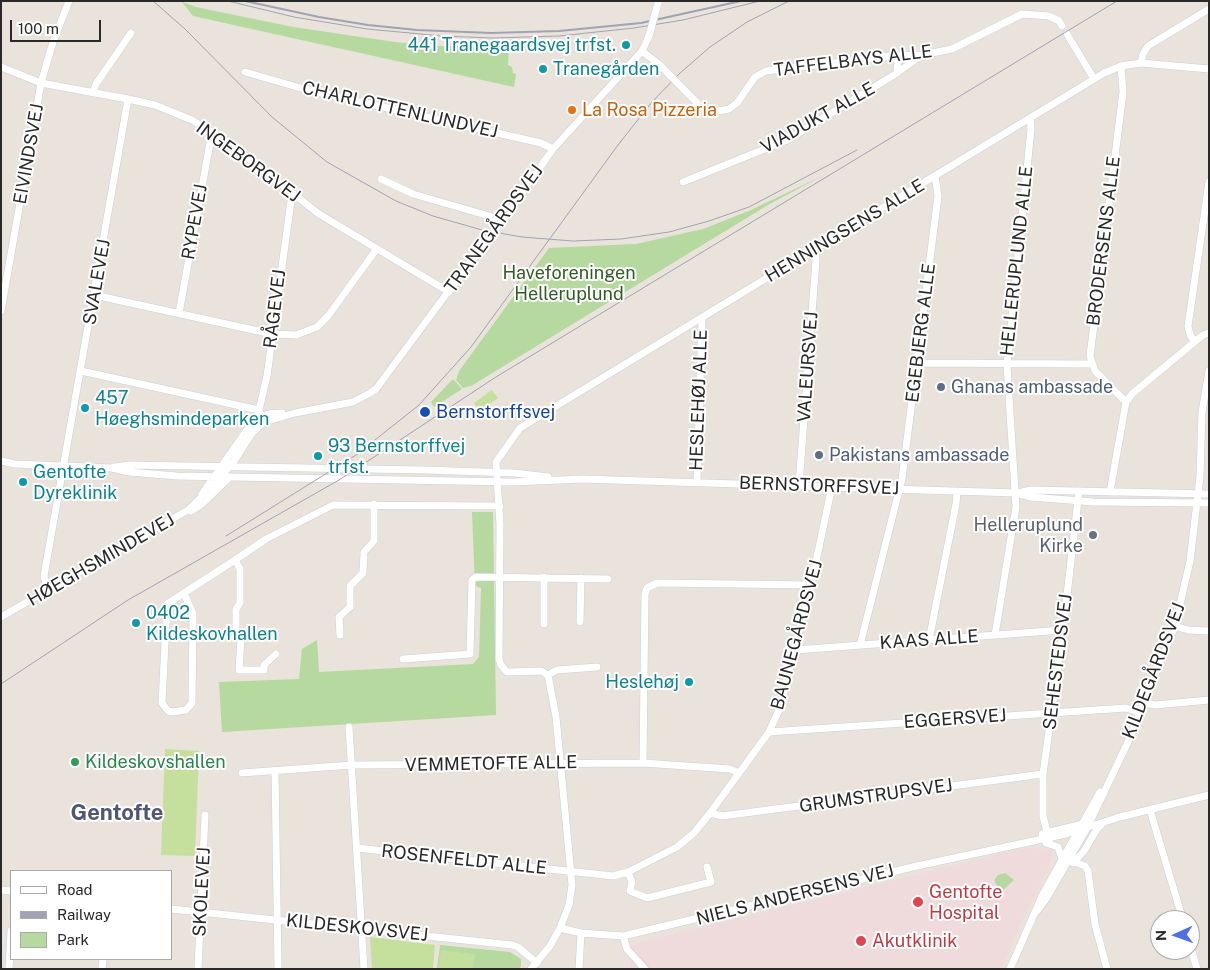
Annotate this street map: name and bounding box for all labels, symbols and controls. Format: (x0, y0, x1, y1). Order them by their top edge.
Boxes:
scale bar (12, 10, 104, 42)
text: 100 m (18, 20, 59, 37)
place label: 441 Tranegaardsvej trfst. (408, 34, 616, 56)
marker: 441 Tranegaardsvej trfst. (620, 39, 632, 51)
street label: TAFFELBAYS ALLE (772, 41, 934, 81)
place label: Tranegården (553, 58, 659, 80)
marker: Tranegården (537, 63, 549, 75)
street label: CHARLOTTENLUNDVEJ (300, 77, 500, 143)
street label: VIADUKT ALLE (757, 78, 879, 158)
place label: La Rosa Pizzeria (582, 99, 717, 121)
street label: EIVINDSVEJ (10, 102, 48, 206)
marker: La Rosa Pizzeria (566, 104, 578, 116)
street label: INGEBORGVEJ (192, 117, 304, 207)
street label: BRODERSENS ALLE (1083, 155, 1125, 327)
street label: TRANEGÅRDSVEJ (440, 161, 548, 297)
street label: HELLERUPLUND ALLE (996, 165, 1038, 357)
street label: HENNINGSENS ALLE (761, 175, 929, 287)
street label: RYPEVEJ (178, 183, 212, 261)
street label: SVALEVEJ (79, 237, 115, 327)
park label: Haveforeningen Helleruplund (502, 262, 636, 304)
street label: EGEBJERG ALLE (902, 262, 940, 404)
street label: RÅGEVEJ (259, 268, 291, 350)
street label: VALEURSVEJ (793, 311, 823, 423)
street label: HESLEHØJ ALLE (686, 329, 712, 471)
place label: Ghanas ambassade (951, 376, 1113, 398)
marker: Ghanas ambassade (935, 381, 947, 393)
place label: 457 Høeghsmindeparken (95, 387, 269, 429)
place label: Bernstorffsvej (436, 401, 555, 423)
marker: 457 Høeghsmindeparken (79, 402, 91, 414)
marker: Bernstorffsvej (418, 405, 432, 419)
place label: 93 Bernstorffvej trfst. (328, 435, 465, 478)
place label: Pakistans ambassade (829, 444, 1009, 466)
marker: Pakistans ambassade (813, 449, 825, 461)
marker: 93 Bernstorffvej trfst. (312, 450, 324, 462)
place label: Gentofte Dyreklinik (33, 461, 117, 504)
street label: BERNSTORFFSVEJ (738, 472, 900, 500)
marker: Gentofte Dyreklinik (17, 476, 29, 488)
street label: HØEGHSMINDEVEJ (24, 509, 178, 611)
place label: Helleruplund Kirke (974, 514, 1083, 556)
marker: Helleruplund Kirke (1087, 529, 1099, 541)
street label: BAUNEGÅRDSVEJ (767, 558, 827, 712)
street label: SEHESTEDSVEJ (1039, 593, 1077, 731)
street label: KILDEGÅRDSVEJ (1118, 600, 1190, 742)
place label: 0402 Kildeskovhallen (146, 602, 278, 644)
marker: 0402 Kildeskovhallen (130, 617, 142, 629)
street label: KAAS ALLE (879, 626, 979, 654)
place label: Heslehøj (605, 671, 679, 693)
marker: Heslehøj (683, 676, 695, 688)
street label: EGGERSVEJ (903, 705, 1007, 733)
place label: Kildeskovshallen (85, 751, 226, 773)
street label: VEMMETOFTE ALLE (404, 752, 578, 776)
marker: Kildeskovshallen (69, 756, 81, 768)
street label: GRUMSTRUPSVEJ (798, 775, 954, 817)
district label: Gentofte (70, 800, 164, 826)
street label: ROSENFELDT ALLE (380, 841, 548, 879)
street label: SKOLEVEJ (189, 847, 215, 937)
street label: NIELS ANDERSENS VEJ (694, 860, 896, 930)
legend (10, 870, 172, 960)
text: Road (57, 881, 93, 898)
place label: Gentofte Hospital (929, 881, 1002, 924)
marker: Gentofte Hospital (911, 895, 925, 909)
text: Railway (57, 906, 111, 923)
street label: KILDESKOVSVEJ (285, 910, 429, 946)
north arrow (1150, 910, 1200, 960)
place label: Akutklinik (872, 930, 957, 952)
text: N (1153, 930, 1169, 941)
text: Park (57, 931, 89, 948)
marker: Akutklinik (854, 934, 868, 948)

